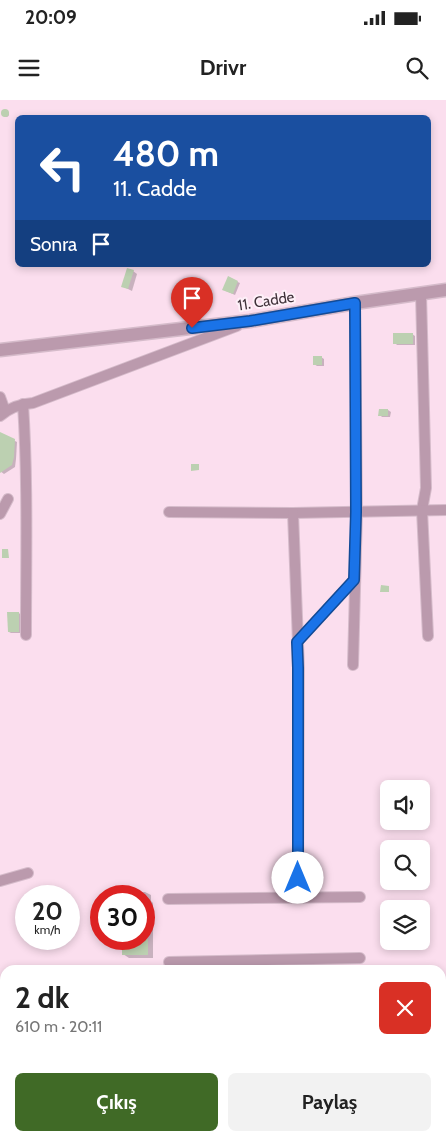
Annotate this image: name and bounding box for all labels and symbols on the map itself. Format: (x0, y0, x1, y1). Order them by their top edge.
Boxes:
pin (171, 277, 213, 328)
street label: 11. Cadde (236, 288, 296, 314)
position arrow (271, 851, 323, 903)
speed limit sign: 30 (90, 885, 155, 950)

